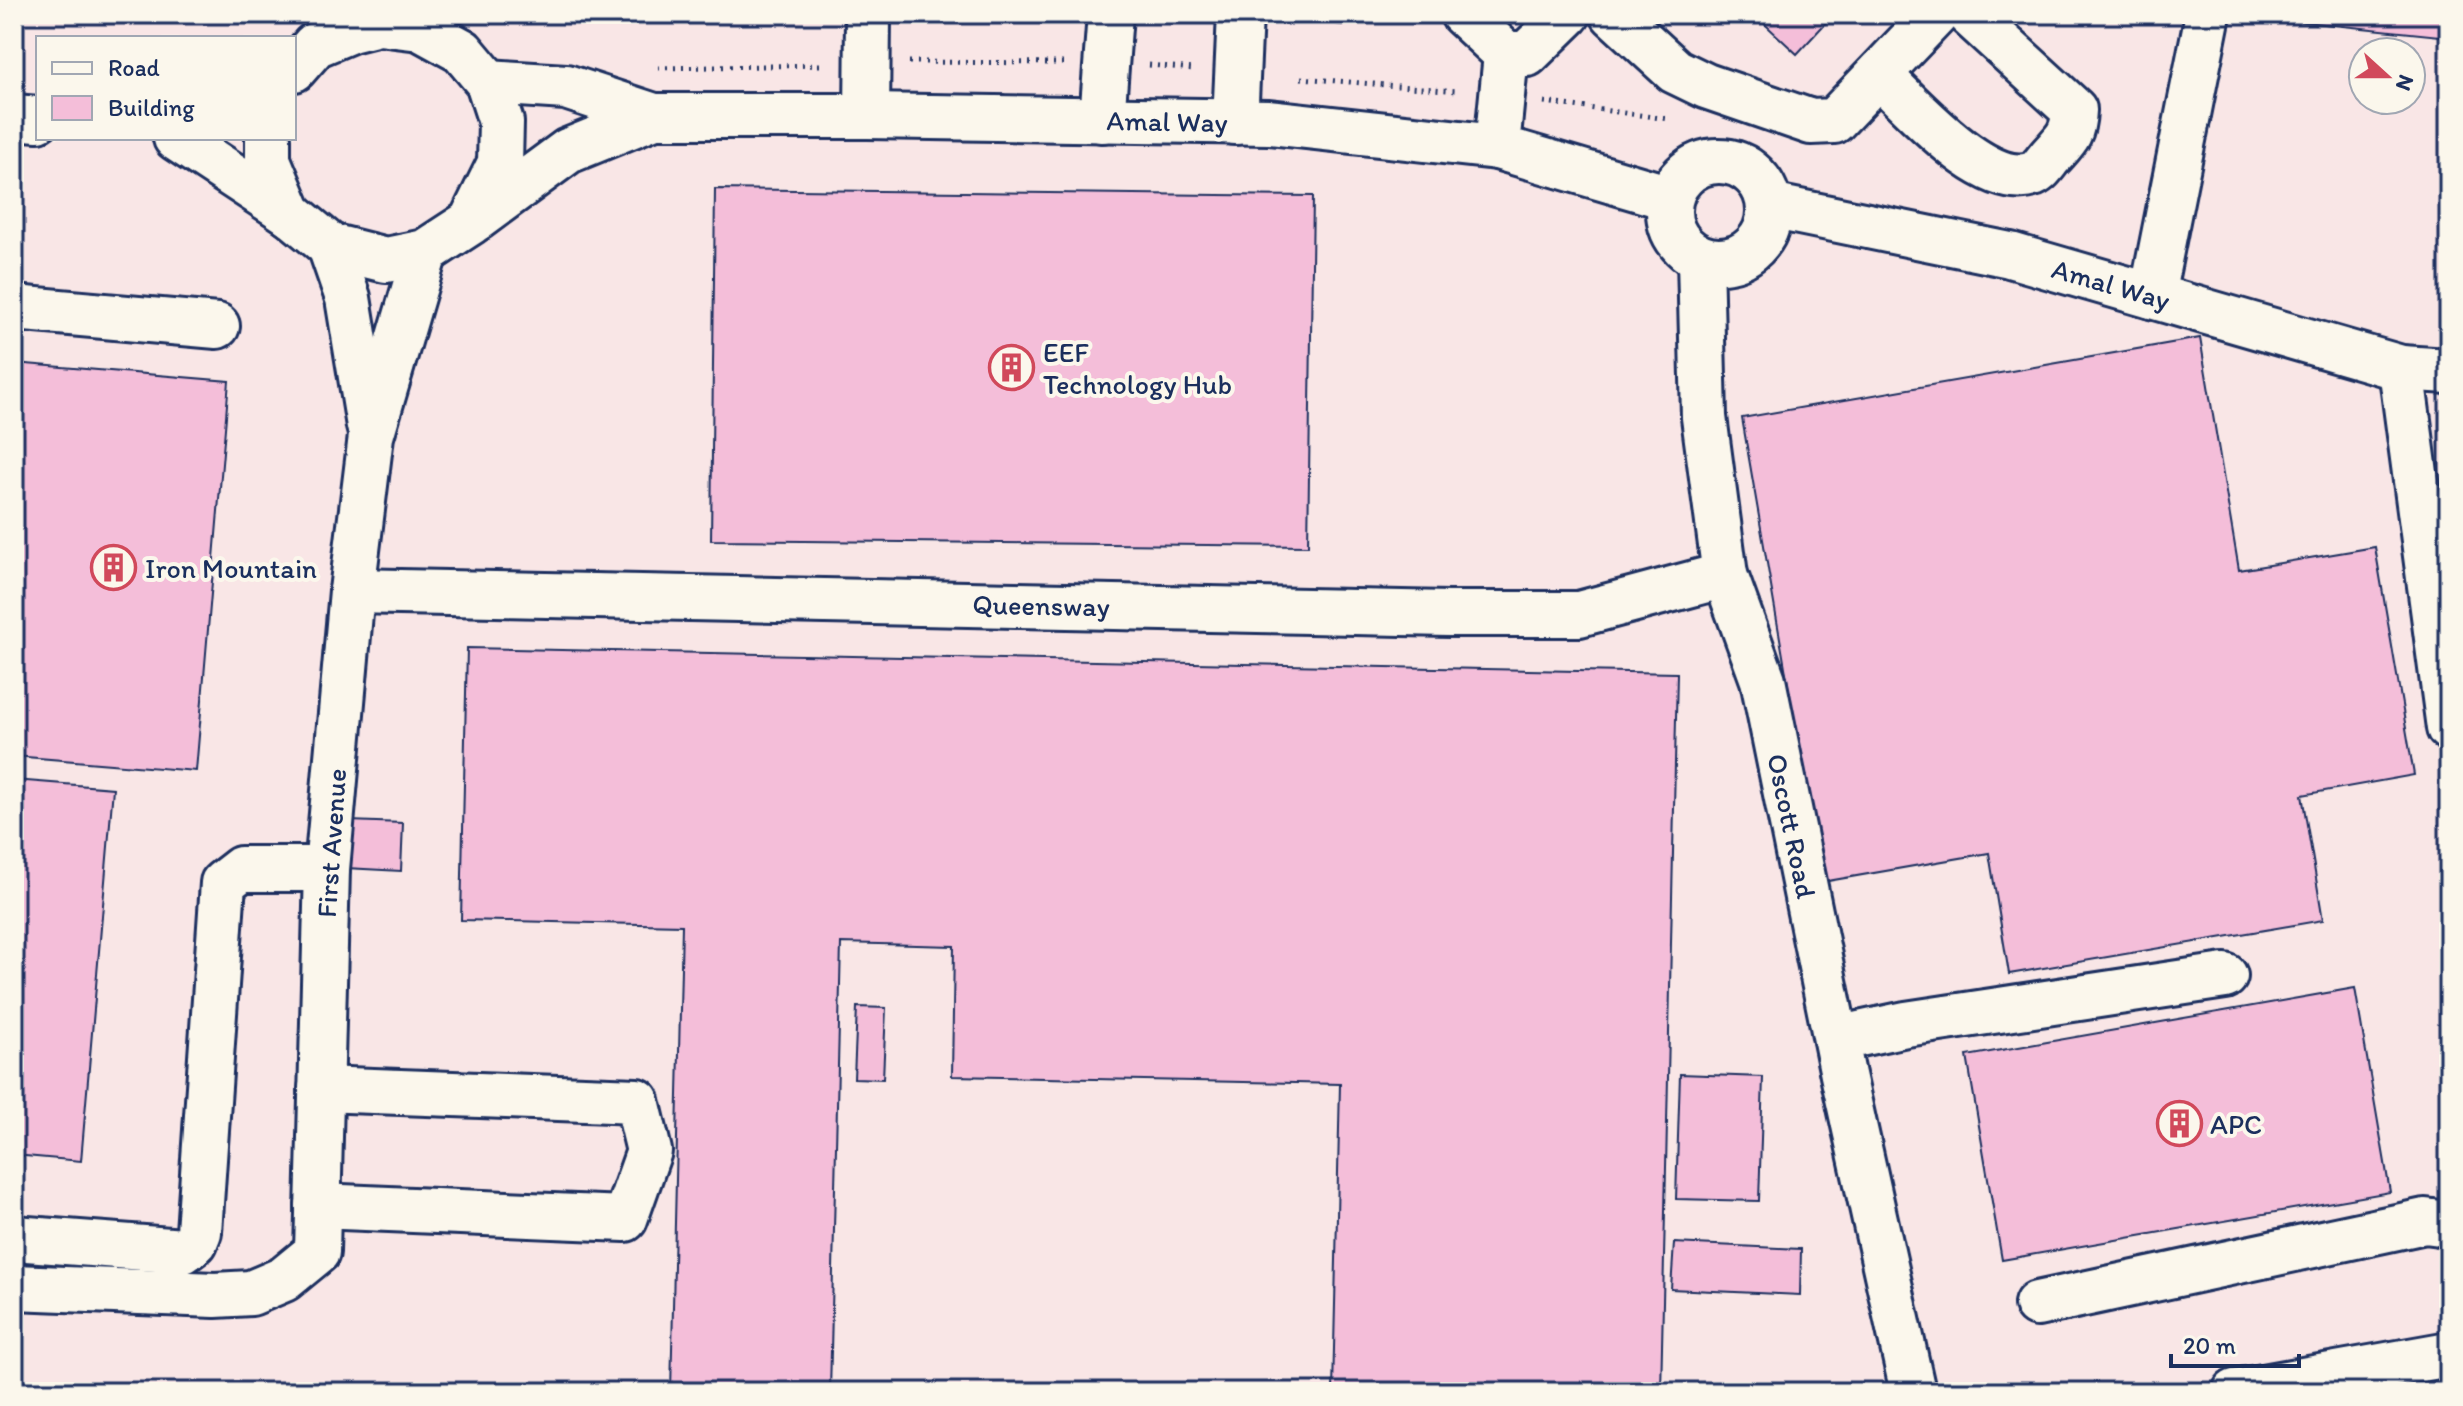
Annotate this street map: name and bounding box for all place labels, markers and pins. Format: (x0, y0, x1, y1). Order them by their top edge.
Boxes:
place label: EEF Technology Hub (1043, 335, 1232, 401)
building icon: EEF Technology Hub (988, 344, 1036, 392)
building icon: Iron Mountain (90, 544, 138, 592)
place label: Iron Mountain (145, 551, 317, 585)
building icon: APC (2155, 1100, 2203, 1148)
place label: APC (2210, 1107, 2262, 1141)

